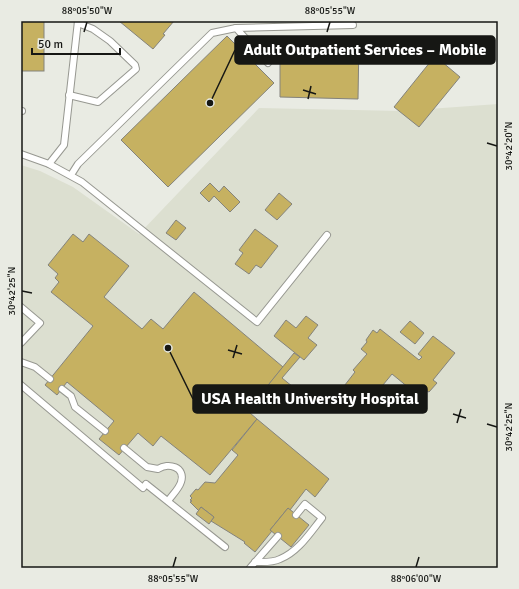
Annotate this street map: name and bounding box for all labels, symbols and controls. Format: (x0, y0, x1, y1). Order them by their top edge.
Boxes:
text: 88°05'50"W (62, 5, 113, 17)
text: 88°05'55"W (305, 5, 356, 17)
scale bar (32, 30, 120, 56)
callout: Adult Outpatient Services – Mobile (235, 36, 495, 64)
text: 50 m (38, 37, 63, 52)
text: Adult Outpatient Services – Mobile (243, 40, 487, 60)
text: 30°42'20"N (503, 122, 515, 170)
text: 30°42'25"N (6, 267, 18, 315)
callout: USA Health University Hospital (193, 385, 427, 413)
text: USA Health University Hospital (201, 389, 419, 409)
text: 30°42'25"N (503, 403, 515, 451)
text: 88°05'55"W (148, 573, 199, 585)
text: 88°06'00"W (391, 573, 442, 585)

